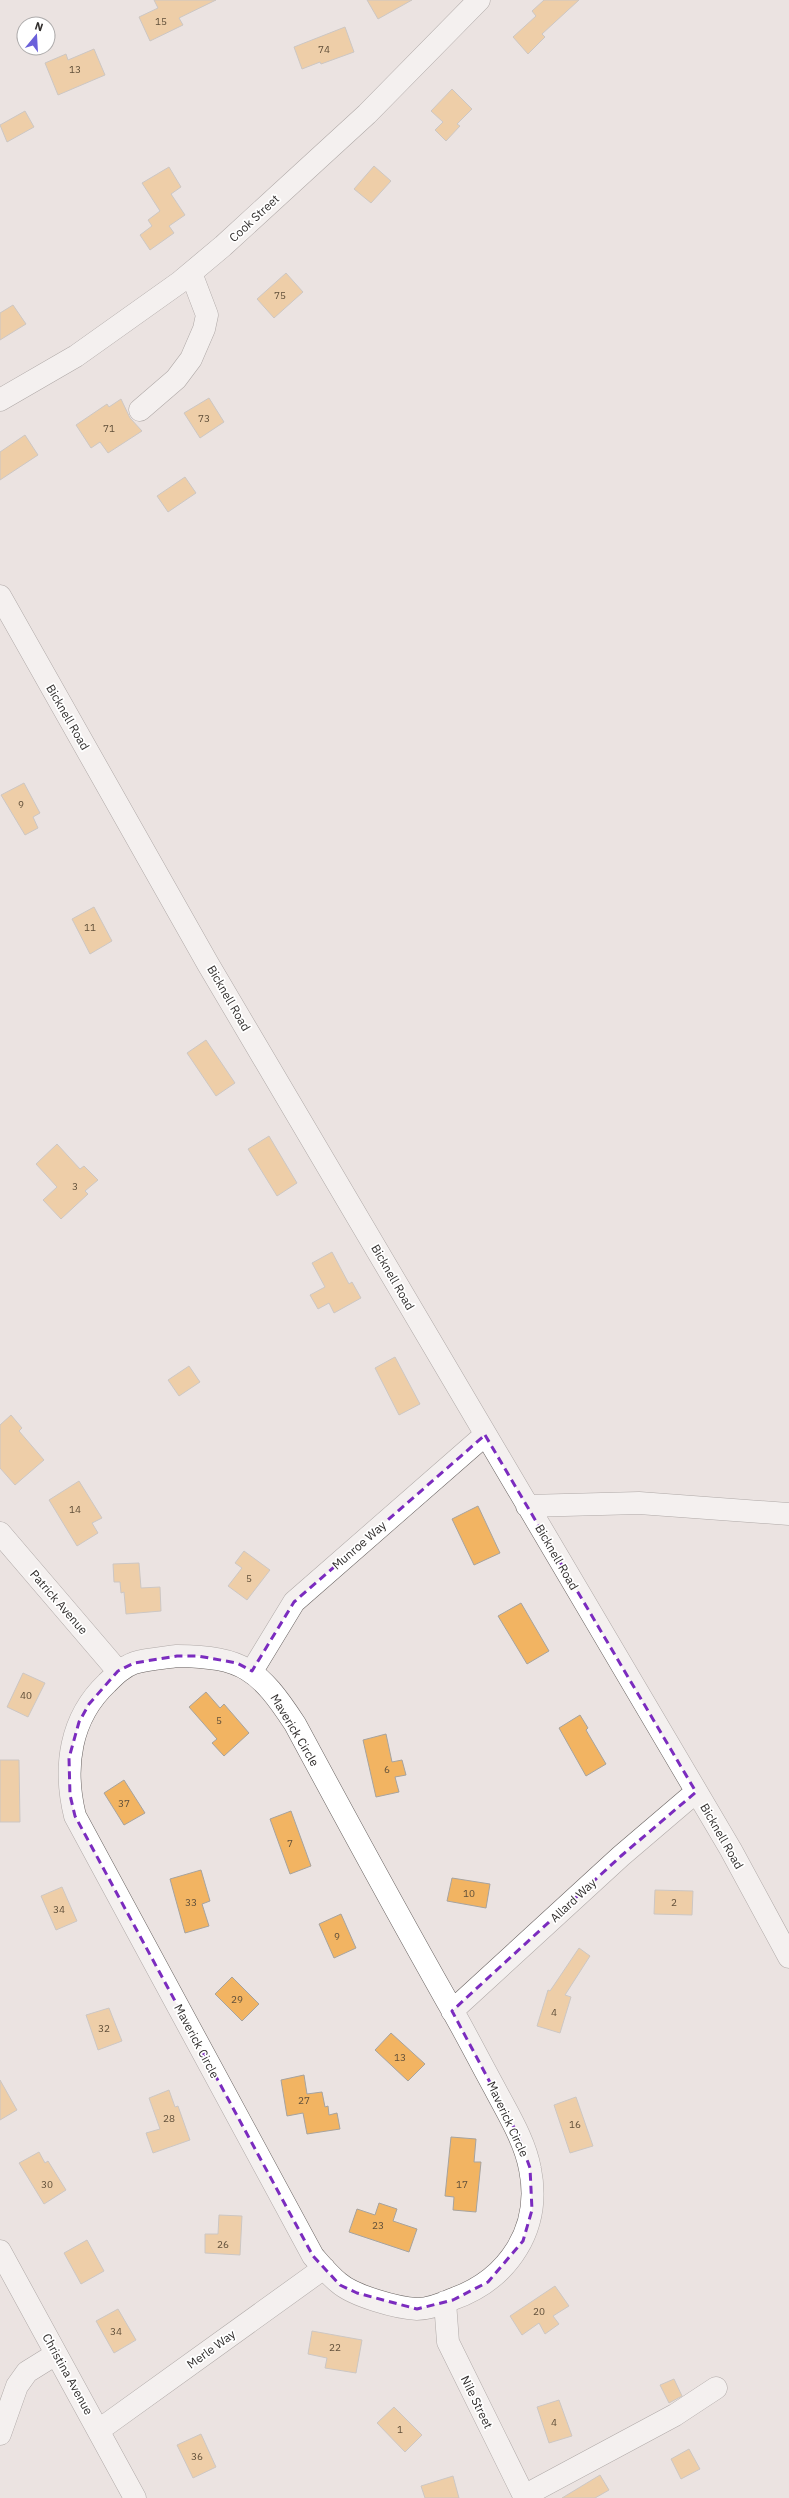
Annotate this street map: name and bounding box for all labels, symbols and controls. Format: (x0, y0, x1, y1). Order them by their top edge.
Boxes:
house number: 15 (155, 15, 167, 28)
north arrow (16, 16, 56, 56)
text: N (33, 19, 45, 34)
house number: 74 (318, 43, 330, 56)
house number: 13 (69, 63, 81, 76)
street label: Cook Street (226, 191, 282, 245)
house number: 75 (274, 289, 286, 302)
house number: 73 (198, 412, 210, 425)
house number: 71 (103, 422, 115, 435)
street label: Bicknell Road (43, 681, 93, 753)
house number: 9 (18, 798, 24, 811)
house number: 11 (84, 921, 96, 934)
street label: Bicknell Road (204, 962, 254, 1034)
house number: 3 (72, 1180, 78, 1193)
street label: Bicknell Road (368, 1241, 418, 1313)
house number: 14 (69, 1503, 81, 1516)
street label: Munroe Way (329, 1517, 389, 1573)
street label: Bicknell Road (532, 1521, 582, 1593)
street label: Patrick Avenue (27, 1567, 91, 1638)
house number: 5 (246, 1572, 252, 1585)
house number: 40 (20, 1689, 32, 1702)
street label: Maverick Circle (268, 1691, 323, 1769)
house number: 5 (216, 1714, 222, 1727)
house number: 6 (384, 1763, 390, 1776)
house number: 37 (118, 1797, 130, 1810)
street label: Bicknell Road (697, 1800, 747, 1872)
house number: 7 (287, 1837, 293, 1850)
street label: Allard Way (547, 1875, 599, 1925)
house number: 10 (463, 1887, 475, 1900)
house number: 33 (185, 1896, 197, 1909)
house number: 2 (671, 1896, 677, 1909)
house number: 34 (53, 1903, 65, 1916)
house number: 9 (334, 1930, 340, 1943)
house number: 29 (231, 1993, 243, 2006)
street label: Maverick Circle (171, 2001, 223, 2081)
house number: 4 (551, 2006, 557, 2019)
house number: 32 (98, 2022, 110, 2035)
house number: 13 (394, 2051, 406, 2064)
street label: Maverick Circle (484, 2079, 532, 2160)
house number: 27 (298, 2094, 310, 2107)
house number: 28 (163, 2112, 175, 2125)
house number: 16 (569, 2118, 581, 2131)
house number: 30 (41, 2178, 53, 2191)
house number: 17 (456, 2178, 468, 2191)
house number: 23 (372, 2219, 384, 2232)
house number: 26 (217, 2238, 229, 2251)
house number: 20 (533, 2305, 545, 2318)
house number: 34 (110, 2325, 122, 2338)
street label: Merle Way (184, 2326, 238, 2372)
street label: Christina Avenue (39, 2331, 97, 2418)
house number: 22 (329, 2341, 341, 2354)
street label: Nile Street (458, 2373, 496, 2431)
house number: 4 (551, 2416, 557, 2429)
house number: 1 (397, 2423, 403, 2436)
house number: 36 (191, 2450, 203, 2463)

